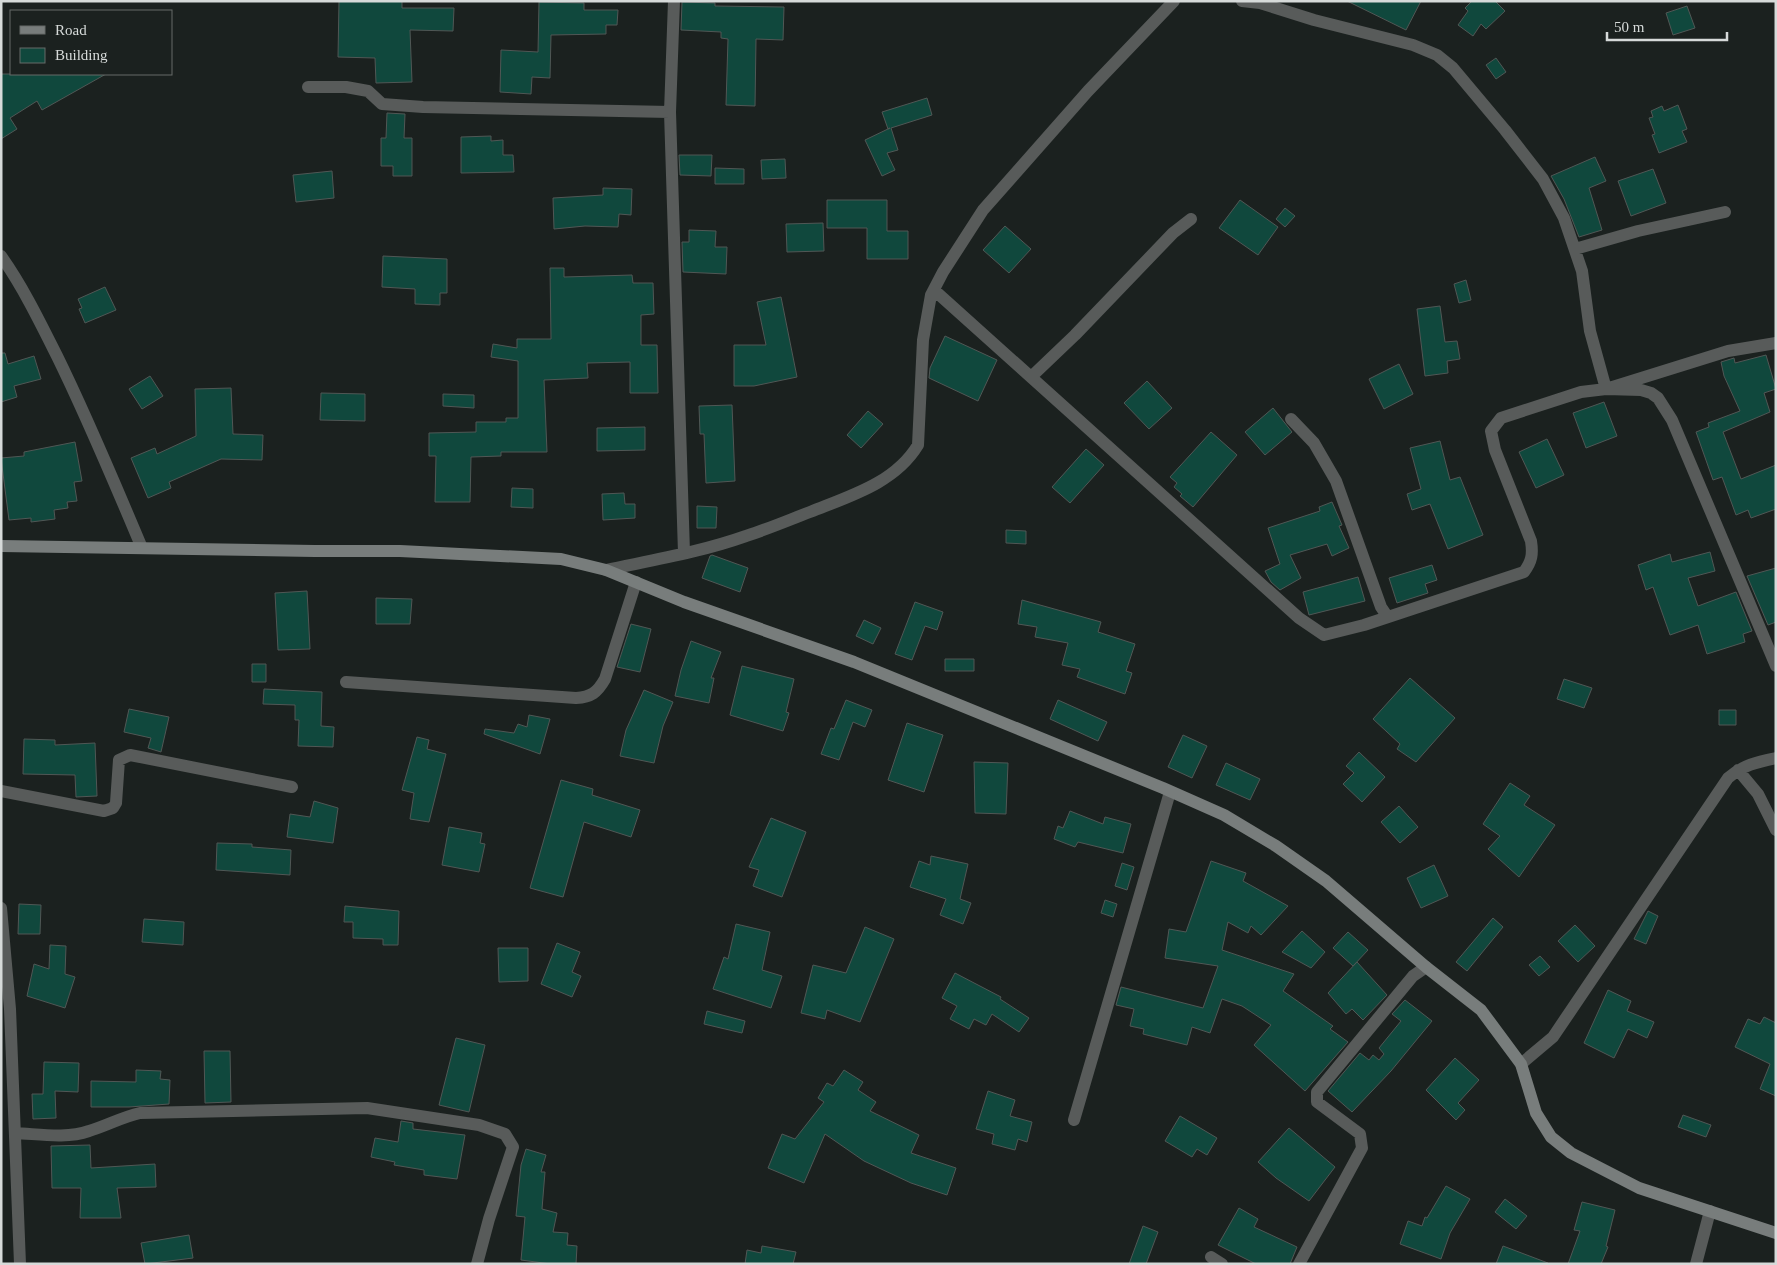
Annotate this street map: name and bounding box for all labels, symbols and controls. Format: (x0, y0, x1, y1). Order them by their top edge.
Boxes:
legend (10, 10, 172, 75)
scale bar (1607, 10, 1727, 42)
text: 50 m (1614, 19, 1645, 35)
text: Road (55, 22, 87, 38)
text: Building (55, 47, 108, 63)

